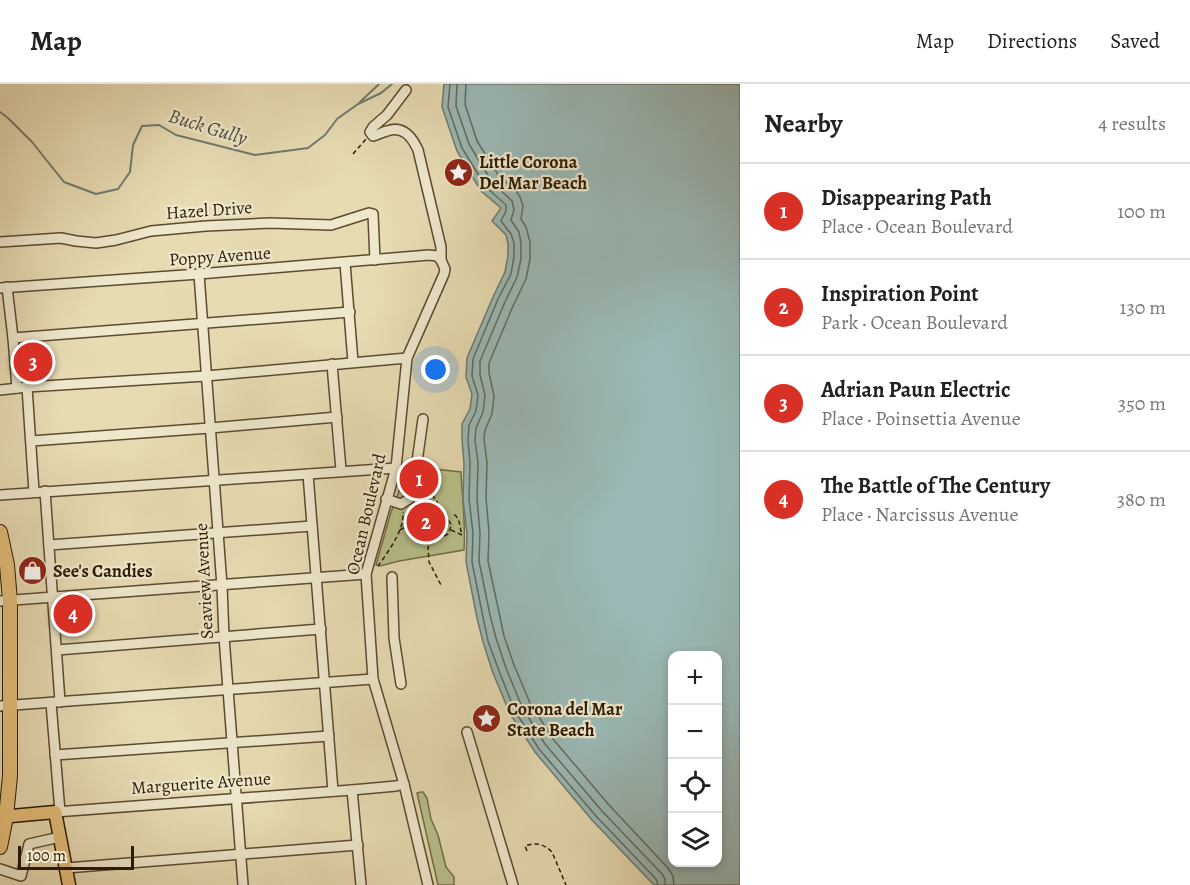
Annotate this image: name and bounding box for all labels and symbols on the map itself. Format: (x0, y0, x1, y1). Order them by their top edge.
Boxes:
water label: Buck Gully (165, 102, 251, 152)
place label: Little Corona Del Mar Beach (479, 150, 588, 195)
place icon: Little Corona Del Mar Beach (442, 156, 474, 188)
street label: Hazel Drive (165, 195, 253, 225)
street label: Poppy Avenue (168, 240, 272, 272)
pin: 3 (14, 340, 52, 384)
your location (421, 355, 450, 384)
street label: Ocean Boulevard (340, 451, 392, 577)
pin: 1 (400, 456, 438, 502)
pin: 2 (406, 500, 446, 544)
street label: Seaview Avenue (189, 522, 219, 640)
shop icon: See's Candies (16, 555, 48, 587)
place label: See's Candies (53, 559, 153, 583)
pin: 4 (54, 592, 92, 636)
place label: Corona del Mar State Beach (507, 697, 623, 742)
place icon: Corona del Mar State Beach (470, 703, 502, 735)
street label: Marguerite Avenue (130, 766, 272, 800)
scale bar (18, 843, 134, 870)

